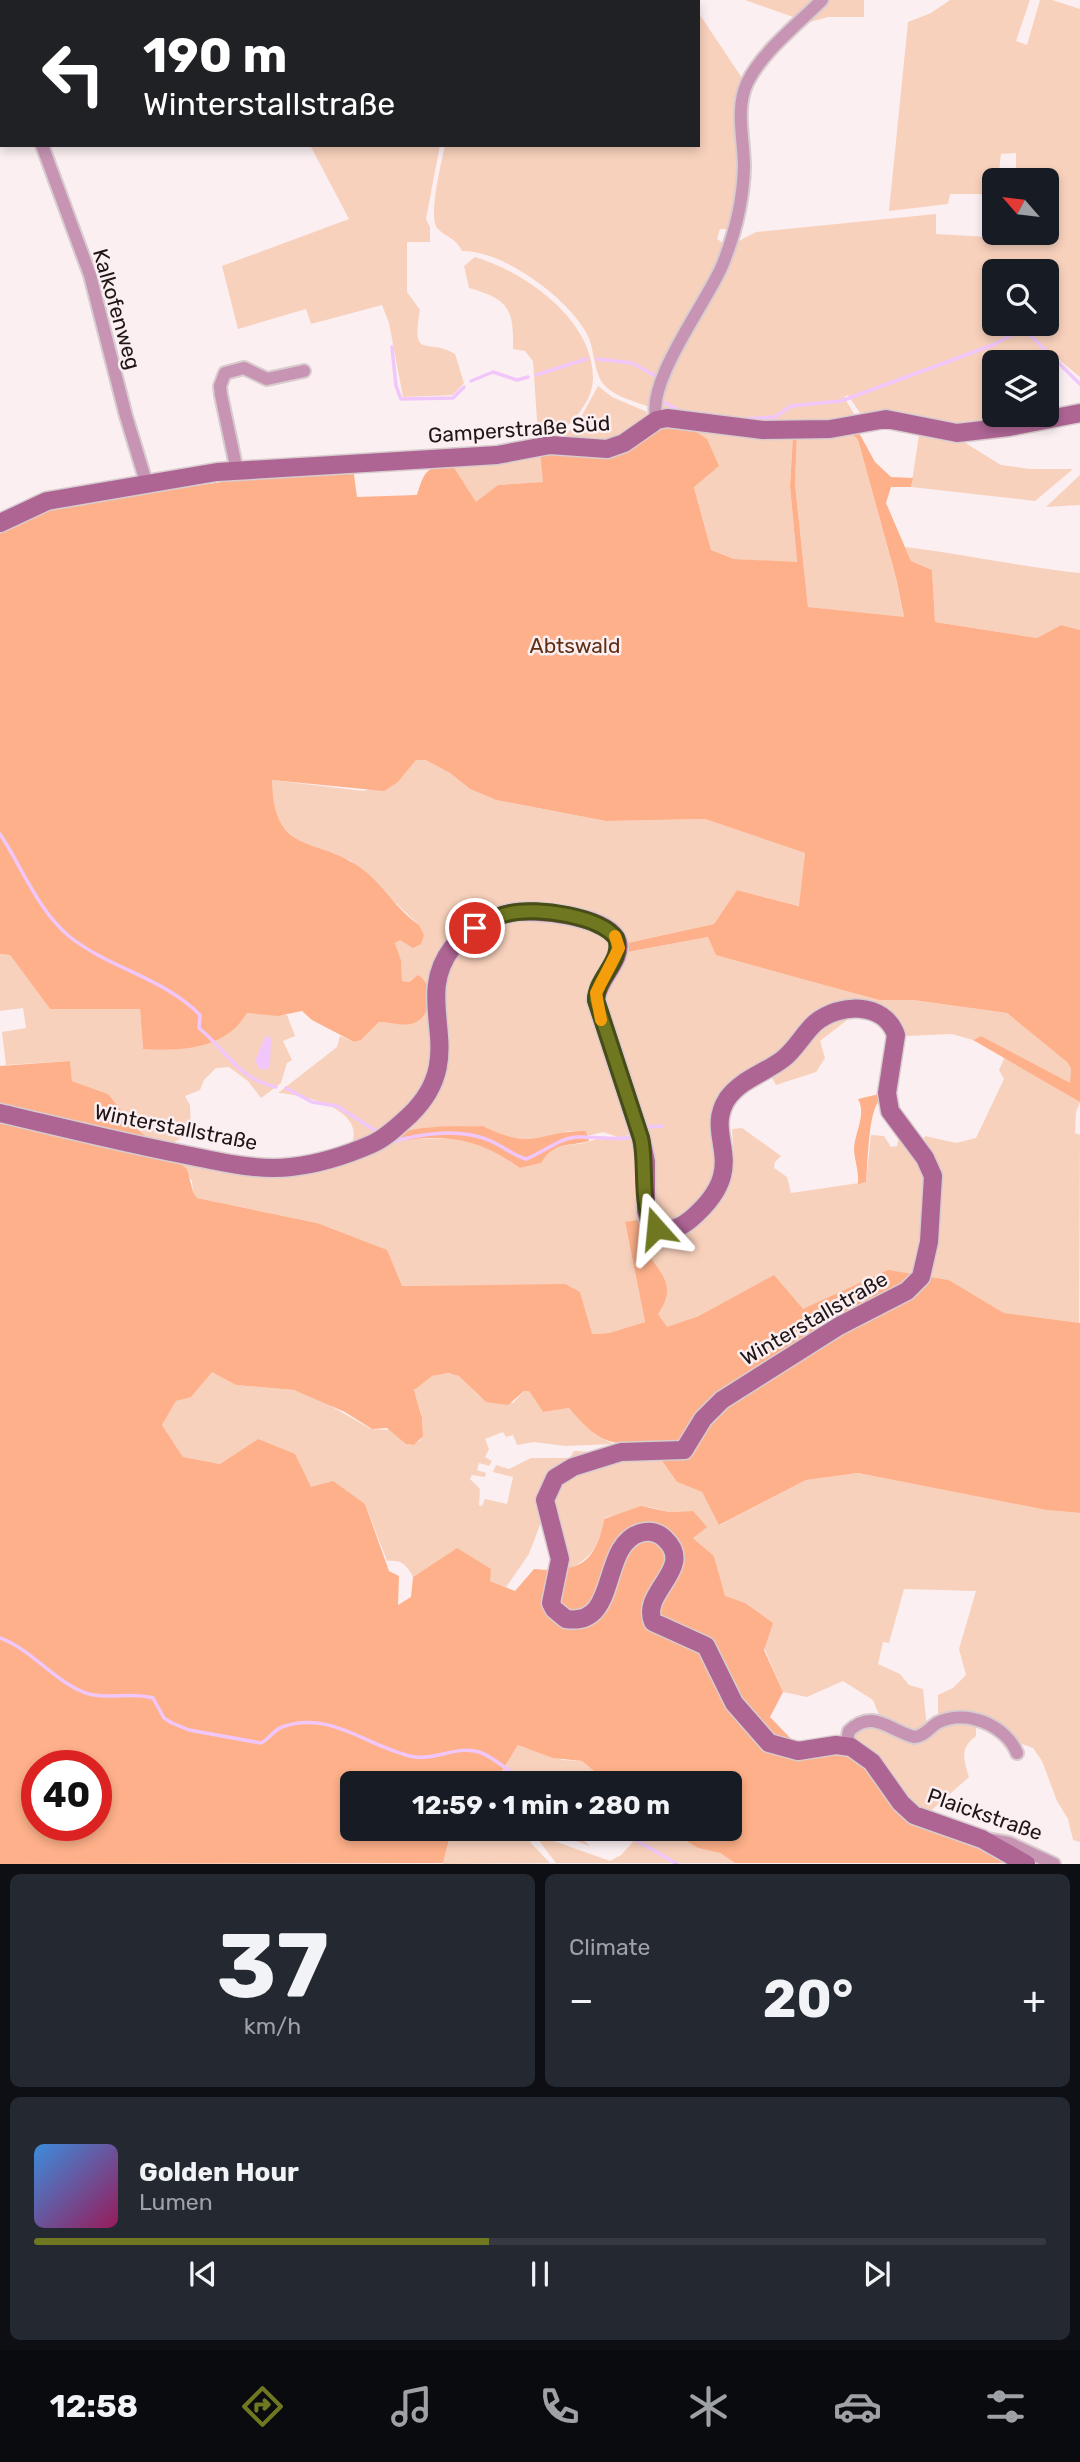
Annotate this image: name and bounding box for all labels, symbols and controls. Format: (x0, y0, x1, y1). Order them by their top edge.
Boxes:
text: 190 m (143, 26, 287, 84)
icon: left (28, 28, 119, 119)
text: Winterstallstraße (143, 85, 395, 123)
north arrow (982, 168, 1059, 245)
map controls (982, 168, 1059, 427)
street label: Kalkofenweg (88, 246, 146, 372)
button: search (982, 259, 1059, 336)
button: layers (982, 350, 1059, 427)
street label: Gamperstraße Süd (427, 410, 611, 448)
park label: Abtswald (530, 633, 620, 658)
pin (445, 898, 505, 958)
icon: arrive (456, 909, 494, 947)
street label: Winterstallstraße (92, 1099, 260, 1155)
position arrow (619, 1191, 693, 1265)
street label: Winterstallstraße (736, 1266, 892, 1370)
speed limit sign: 40 (21, 1750, 112, 1841)
street label: Plaickstraße (924, 1783, 1046, 1845)
text: 12:59 · 1 min · 280 m (412, 1790, 670, 1821)
text: 37 (216, 1912, 329, 2020)
text: Climate (569, 1933, 650, 1961)
text: 20° (763, 1968, 853, 2030)
text: − (569, 1977, 594, 2023)
text: + (1022, 1977, 1046, 2023)
text: km/h (244, 2012, 301, 2040)
text: Golden Hour (139, 2157, 299, 2188)
text: Lumen (139, 2188, 213, 2216)
icon: previous (184, 2255, 222, 2293)
icon: pause (521, 2255, 559, 2293)
icon: next (858, 2255, 896, 2293)
icon: directions (238, 2382, 287, 2431)
icon: music (387, 2382, 436, 2431)
icon: phone (535, 2382, 584, 2431)
icon: climate (684, 2382, 733, 2431)
icon: car (833, 2382, 882, 2431)
icon: filters (981, 2382, 1030, 2431)
text: 12:58 (50, 2387, 138, 2425)

